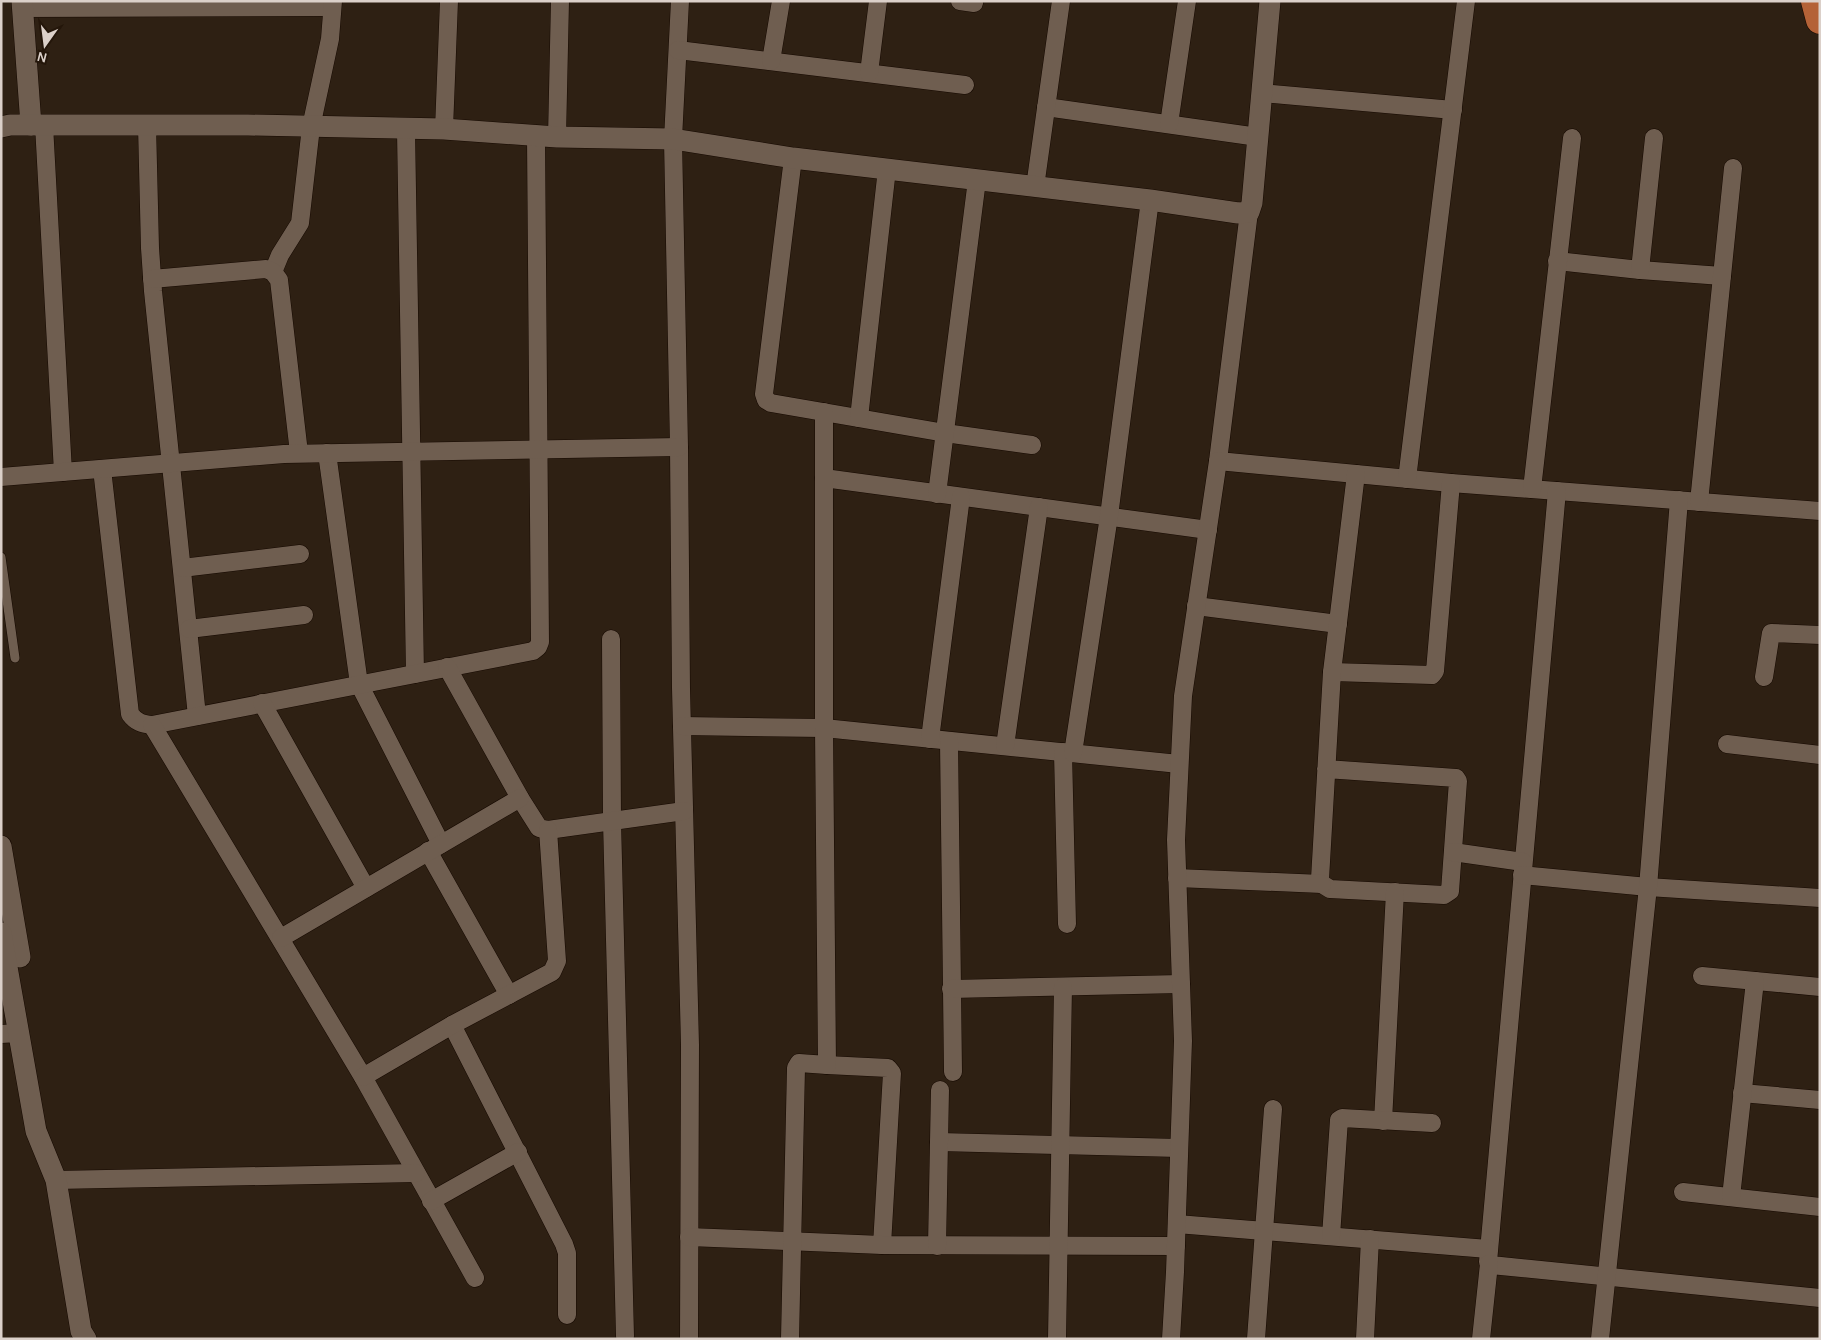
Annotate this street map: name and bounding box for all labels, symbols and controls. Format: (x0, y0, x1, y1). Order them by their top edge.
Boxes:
north arrow (20, 20, 70, 70)
text: N (35, 48, 49, 67)

